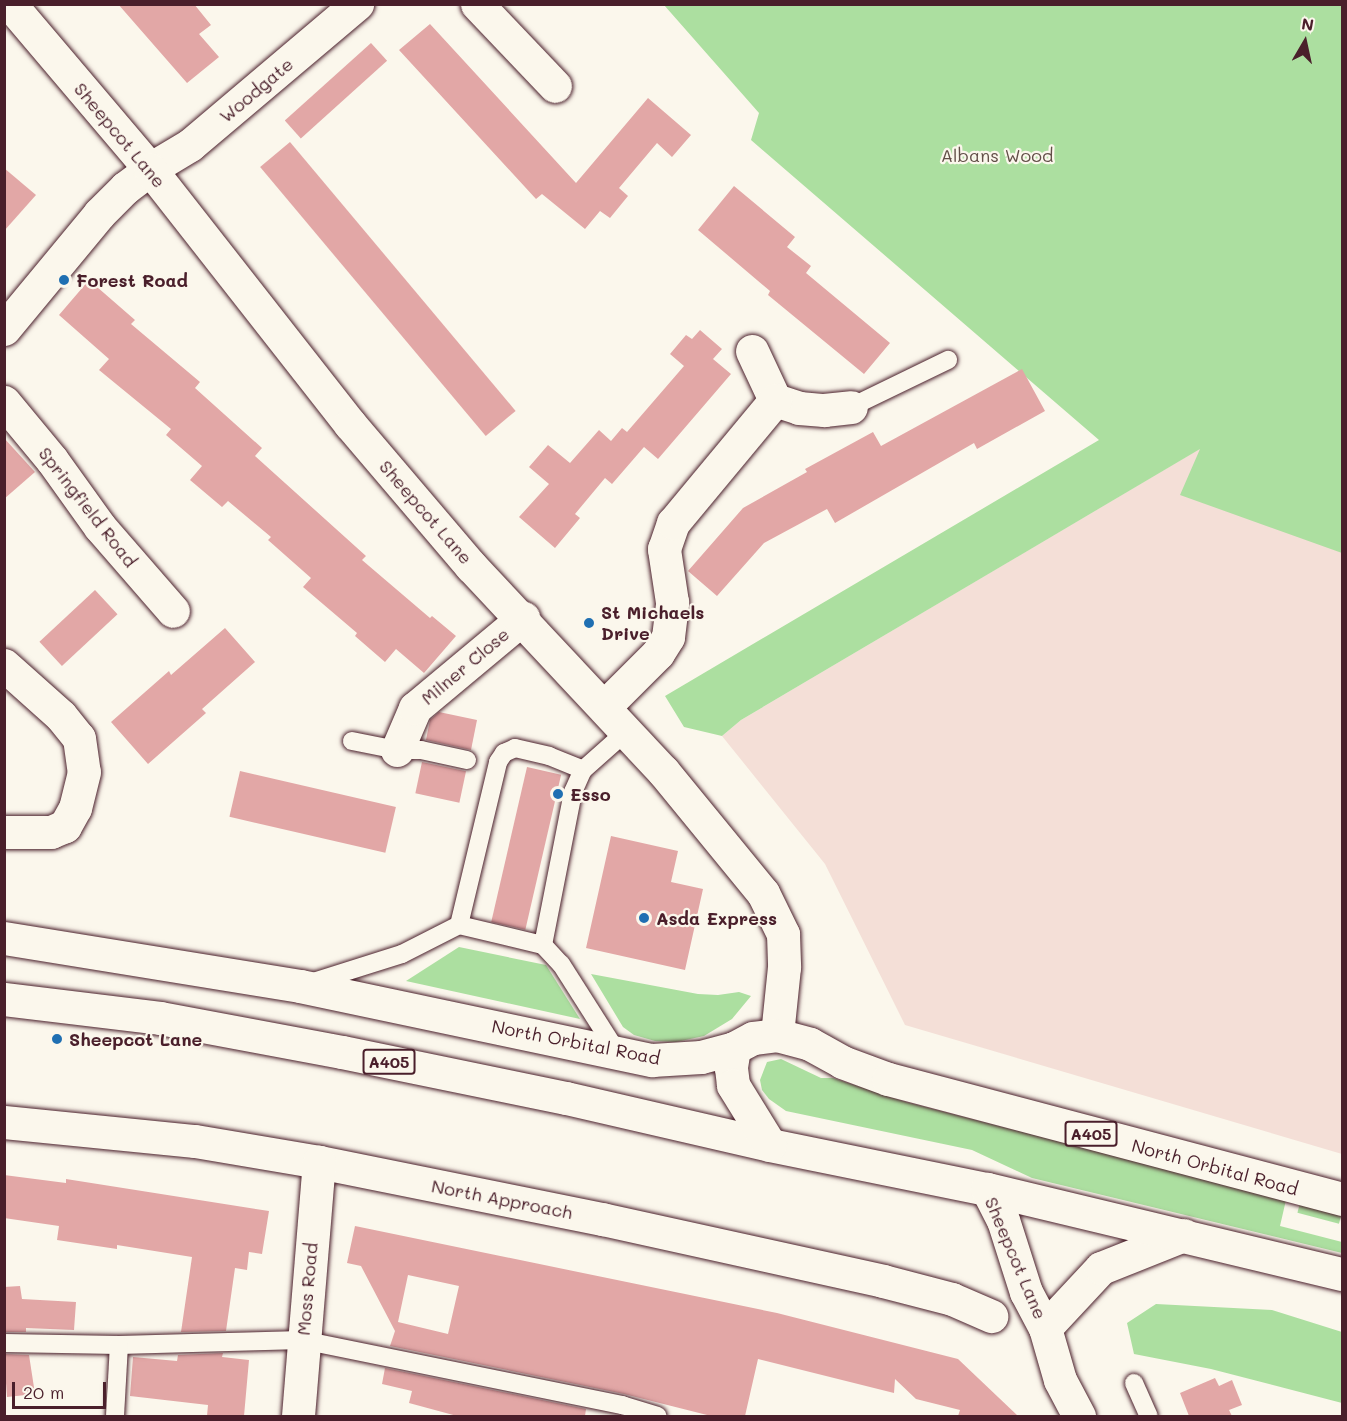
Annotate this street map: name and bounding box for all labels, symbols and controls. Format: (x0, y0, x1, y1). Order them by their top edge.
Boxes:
north arrow (1275, 12, 1335, 72)
text: N (1300, 12, 1316, 35)
street label: Woodgate (215, 53, 297, 127)
street label: Sheepcot Lane (70, 78, 170, 192)
park label: Albans Wood (941, 144, 1053, 166)
place label: Forest Road (76, 269, 188, 291)
marker: Forest Road (57, 273, 71, 287)
street label: Springfield Road (34, 443, 142, 571)
street label: Sheepcot Lane (375, 456, 477, 568)
place label: St Michaels Drive (601, 602, 704, 644)
marker: St Michaels Drive (582, 616, 596, 630)
street label: Milner Close (417, 623, 513, 709)
place label: Esso (570, 783, 611, 805)
marker: Esso (551, 787, 565, 801)
place label: Asda Express (656, 907, 777, 929)
marker: Asda Express (637, 911, 651, 925)
street label: North Orbital Road (490, 1015, 662, 1069)
place label: Sheepcot Lane (69, 1028, 202, 1050)
marker: Sheepcot Lane (50, 1032, 64, 1046)
road number: A405 (362, 1049, 416, 1075)
road number: A405 (1064, 1121, 1118, 1147)
street label: North Orbital Road (1129, 1134, 1301, 1200)
street label: North Approach (430, 1175, 574, 1223)
street label: Sheepcot Lane (981, 1194, 1051, 1322)
street label: Moss Road (292, 1242, 322, 1336)
scale bar (15, 1370, 110, 1408)
text: 20 m (23, 1380, 64, 1404)

